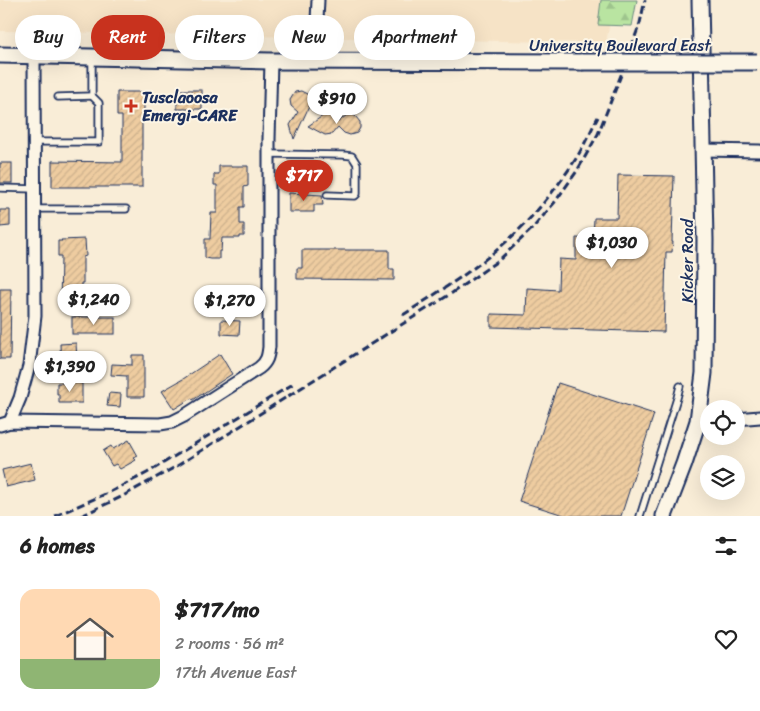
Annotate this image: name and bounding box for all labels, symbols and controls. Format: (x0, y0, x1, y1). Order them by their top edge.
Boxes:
chip: Buy (15, 15, 81, 60)
chip: Rent (91, 15, 165, 60)
chip: Filters (175, 15, 264, 60)
chip: New (274, 15, 344, 60)
chip: Apartment (354, 15, 475, 60)
street label: University Boulevard East (529, 31, 711, 60)
pin: $910 (307, 82, 367, 125)
place label: Tusclaoosa Emergi-CARE (142, 83, 238, 130)
text: $910 (318, 84, 356, 113)
marker: Tusclaoosa Emergi-CARE (124, 99, 138, 113)
pin: $717 (274, 160, 334, 202)
text: $717 (286, 161, 322, 190)
street label: Kicker Road (673, 218, 702, 303)
pin: $1,030 (571, 226, 653, 269)
text: $1,030 (587, 228, 637, 257)
pin: $1,240 (53, 284, 135, 326)
pin: $1,270 (189, 284, 271, 327)
text: $1,240 (68, 285, 120, 314)
text: $1,270 (205, 286, 255, 315)
pin: $1,390 (29, 350, 111, 393)
text: $1,390 (45, 352, 95, 381)
map controls (700, 400, 745, 500)
button: locate (700, 400, 745, 445)
button: layers (700, 455, 745, 500)
text: 6 homes (20, 527, 95, 565)
icon: filters (712, 532, 740, 560)
text: $717/mo (175, 591, 259, 629)
icon: home (60, 609, 120, 669)
icon: heart (712, 625, 740, 653)
text: 2 rooms · 56 m² (175, 629, 284, 658)
text: 17th Avenue East (175, 658, 297, 687)

